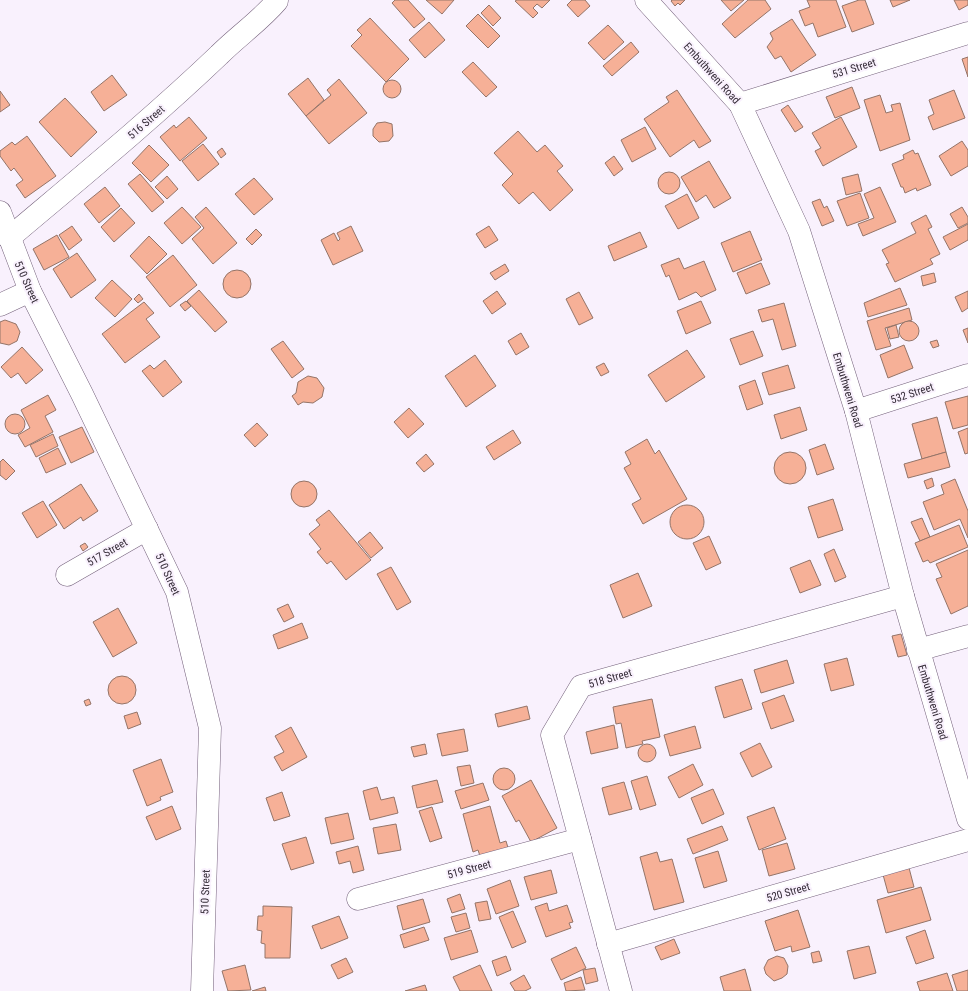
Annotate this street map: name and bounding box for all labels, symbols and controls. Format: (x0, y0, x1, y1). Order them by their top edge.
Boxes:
street label: Embuthweni Road (681, 40, 742, 107)
street label: 531 Street (831, 56, 877, 81)
street label: 516 Street (125, 103, 167, 142)
street label: 510 Street (12, 259, 42, 305)
street label: Embuthweni Road (830, 351, 865, 429)
street label: 532 Street (889, 380, 935, 407)
street label: 517 Street (85, 536, 130, 569)
street label: 510 Street (153, 551, 183, 597)
street label: Embuthweni Road (915, 663, 950, 741)
street label: 518 Street (587, 666, 633, 691)
street label: 519 Street (446, 857, 492, 882)
street label: 510 Street (198, 870, 213, 915)
street label: 520 Street (765, 880, 811, 905)

